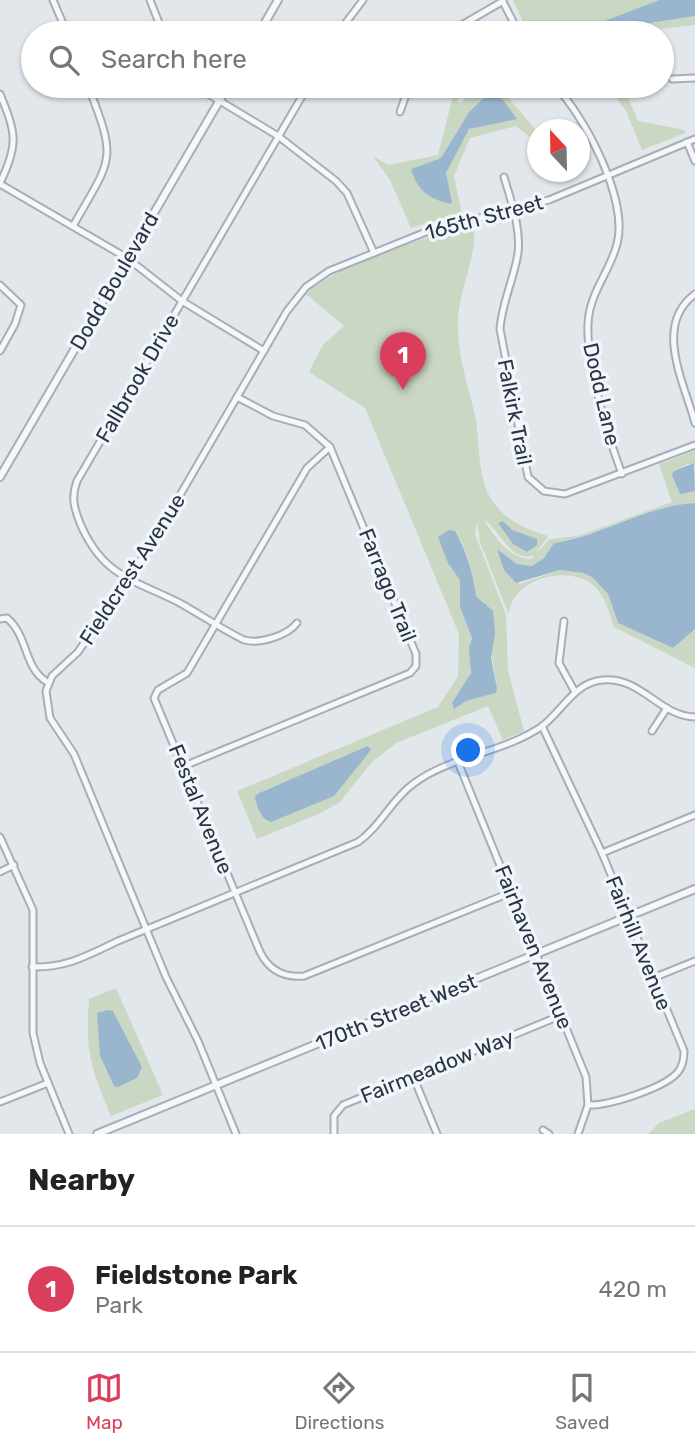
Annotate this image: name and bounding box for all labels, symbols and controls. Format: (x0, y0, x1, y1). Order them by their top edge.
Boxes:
search box (21, 21, 674, 98)
icon: search (45, 41, 83, 79)
text: Search here (101, 44, 247, 75)
north arrow (527, 119, 590, 182)
street label: 165th Street (422, 189, 546, 245)
street label: Dodd Boulevard (64, 208, 164, 354)
street label: Fallbrook Drive (90, 309, 184, 447)
pin: 1 (380, 332, 426, 390)
street label: Dodd Lane (578, 340, 626, 448)
street label: Falkirk Trail (492, 357, 538, 467)
street label: Fieldcrest Avenue (74, 489, 190, 649)
street label: Farrago Trail (354, 525, 422, 645)
your location (451, 733, 485, 767)
street label: Festal Avenue (164, 741, 238, 877)
street label: Fairhaven Avenue (490, 861, 578, 1033)
street label: Fairhill Avenue (601, 872, 677, 1014)
street label: 170th Street West (312, 968, 480, 1056)
street label: Fairmeadow Way (357, 1024, 518, 1108)
text: Nearby (28, 1162, 135, 1198)
text: Fieldstone Park (95, 1260, 297, 1291)
text: 1 (45, 1275, 57, 1303)
text: 420 m (599, 1275, 667, 1303)
text: Park (95, 1291, 143, 1319)
tab: Map (85, 1369, 123, 1434)
tab: Directions (294, 1369, 384, 1434)
tab: Saved (555, 1369, 610, 1434)

